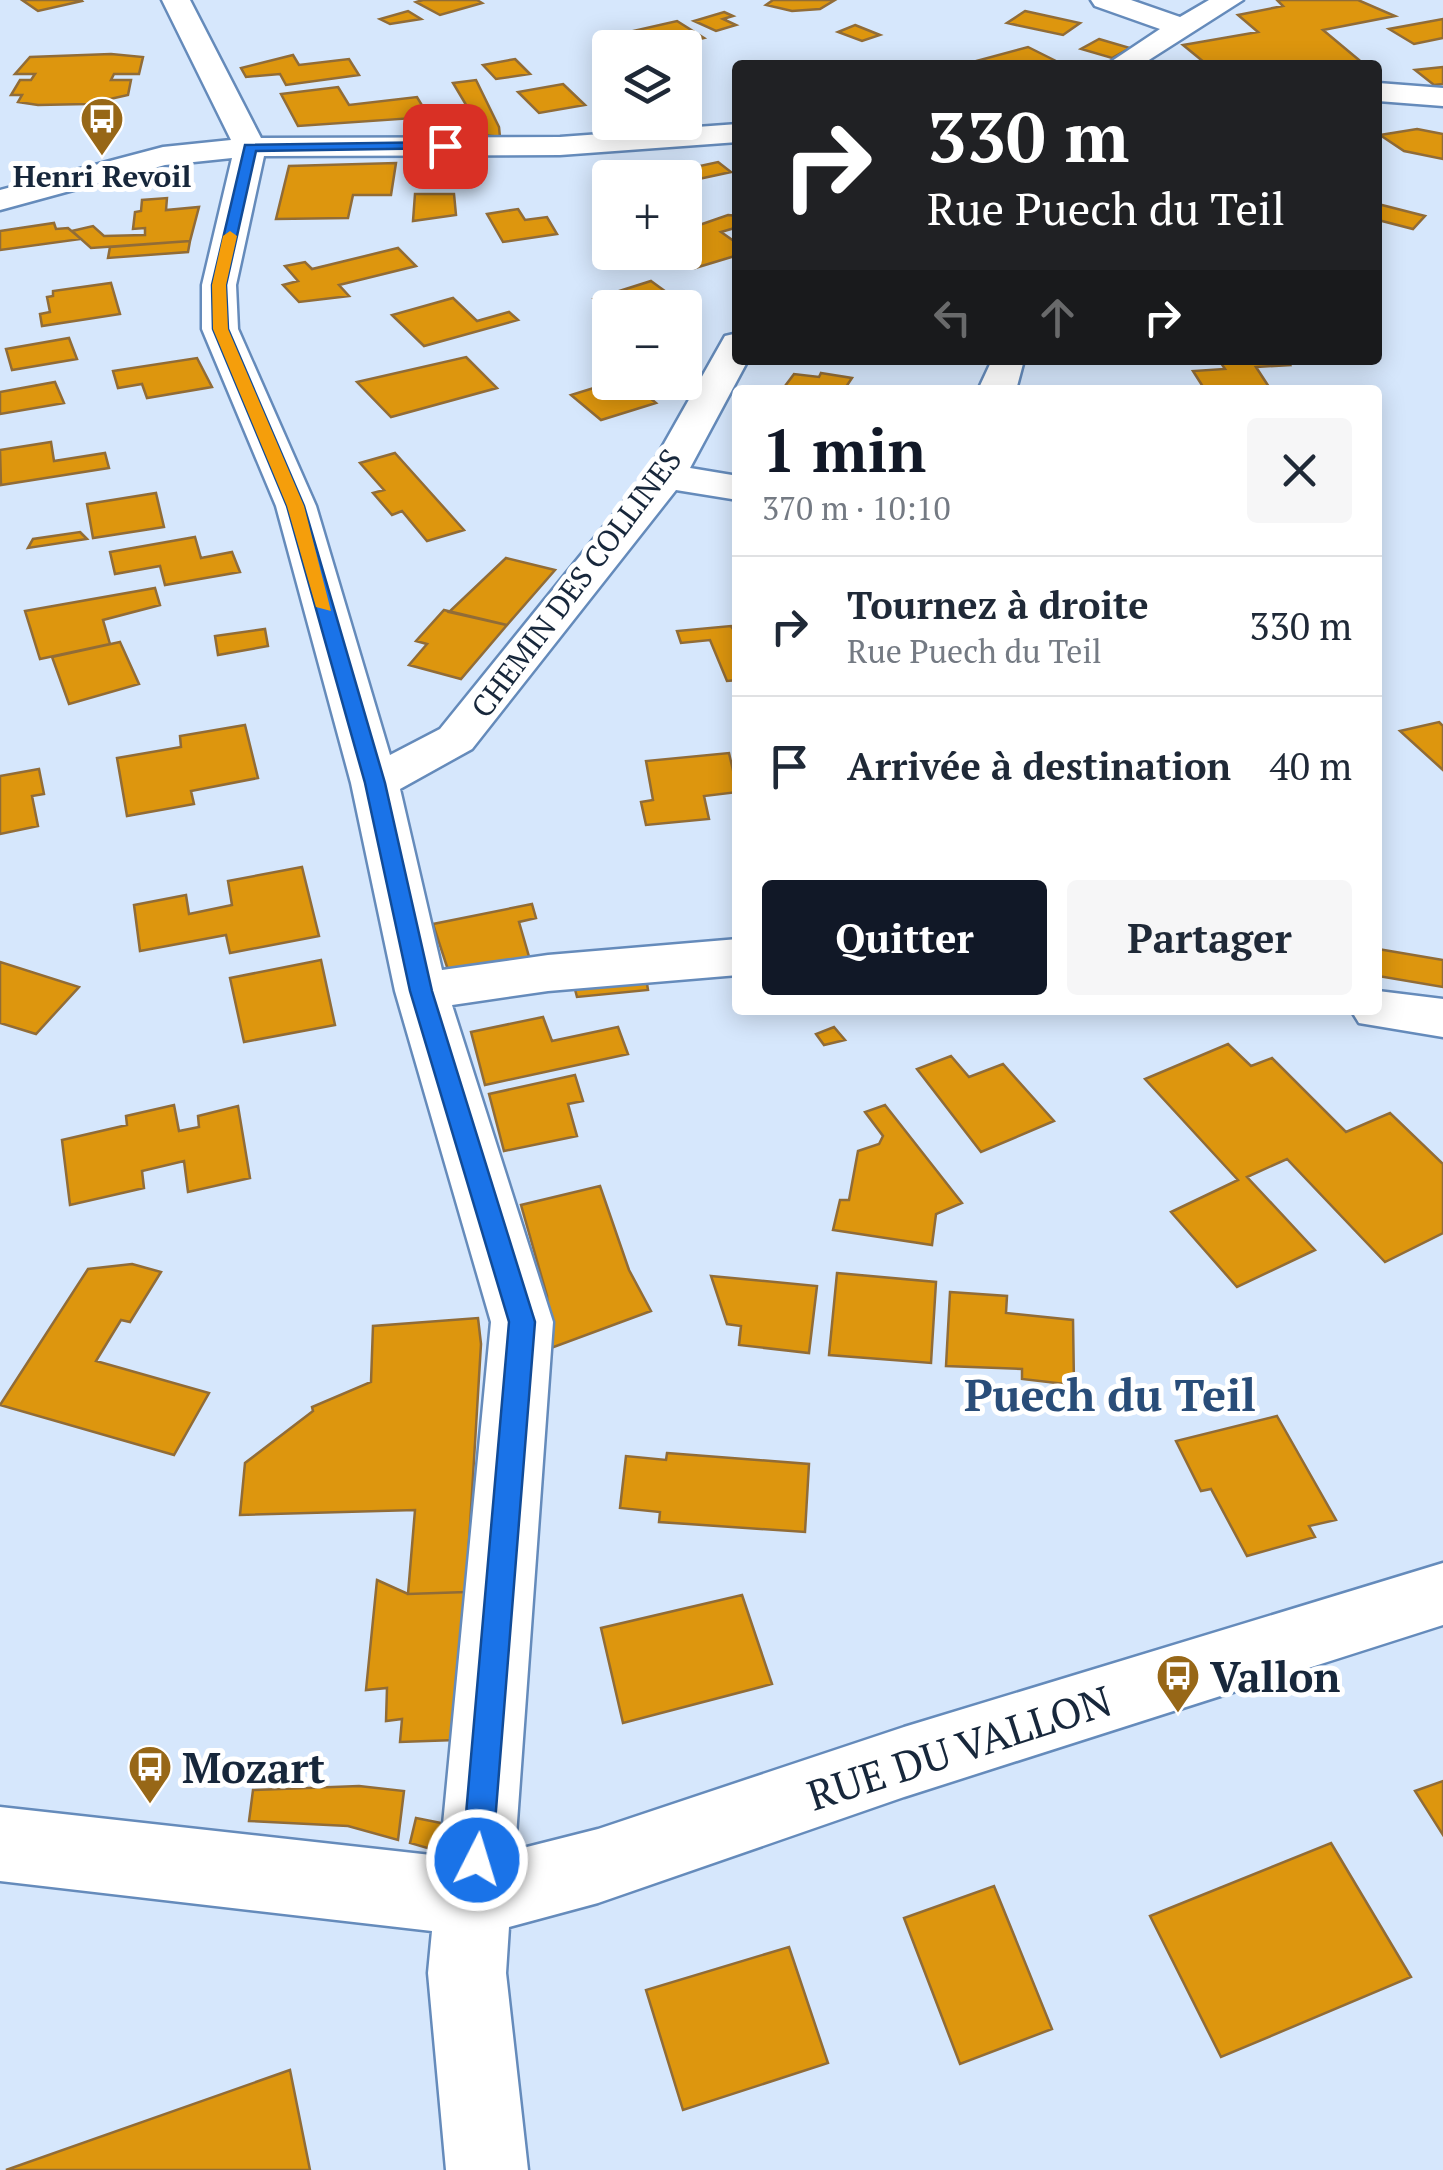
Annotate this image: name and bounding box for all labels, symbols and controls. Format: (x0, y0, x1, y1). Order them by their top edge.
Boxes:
map controls (592, 30, 702, 400)
button: layers (592, 30, 702, 140)
text: 330 m (927, 89, 1129, 182)
bus stop icon: Henri Revoil (79, 96, 125, 157)
icon: right (762, 100, 892, 230)
pin (403, 104, 488, 189)
icon: arrive (418, 119, 473, 174)
place label: Henri Revoil (13, 156, 191, 196)
button: + (592, 160, 702, 270)
text: Rue Puech du Teil (927, 178, 1285, 238)
button: − (592, 290, 702, 400)
icon: left (925, 290, 980, 345)
icon: ahead (1030, 290, 1085, 345)
icon: right (1135, 290, 1190, 345)
text: 1 min (762, 410, 926, 489)
button: close (1247, 418, 1352, 523)
street label: CHEMIN DES COLLINES (462, 441, 690, 725)
text: 370 m · 10:10 (762, 487, 950, 529)
text: Tournez à droite (847, 580, 1149, 630)
icon: right (762, 599, 817, 654)
text: 330 m (1249, 601, 1352, 651)
text: Rue Puech du Teil (847, 630, 1102, 672)
icon: arrive (762, 739, 817, 794)
text: Arrivée à destination (847, 741, 1231, 791)
text: 40 m (1269, 741, 1352, 791)
button: Quitter (762, 880, 1047, 995)
button: Partager (1067, 880, 1352, 995)
district label: Puech du Teil (964, 1364, 1256, 1424)
place label: Vallon (1210, 1648, 1340, 1704)
bus stop icon: Vallon (1155, 1653, 1201, 1714)
street label: RUE DU VALLON (800, 1671, 1118, 1823)
place label: Mozart (182, 1739, 326, 1795)
bus stop icon: Mozart (127, 1744, 173, 1805)
position arrow (425, 1808, 529, 1912)

